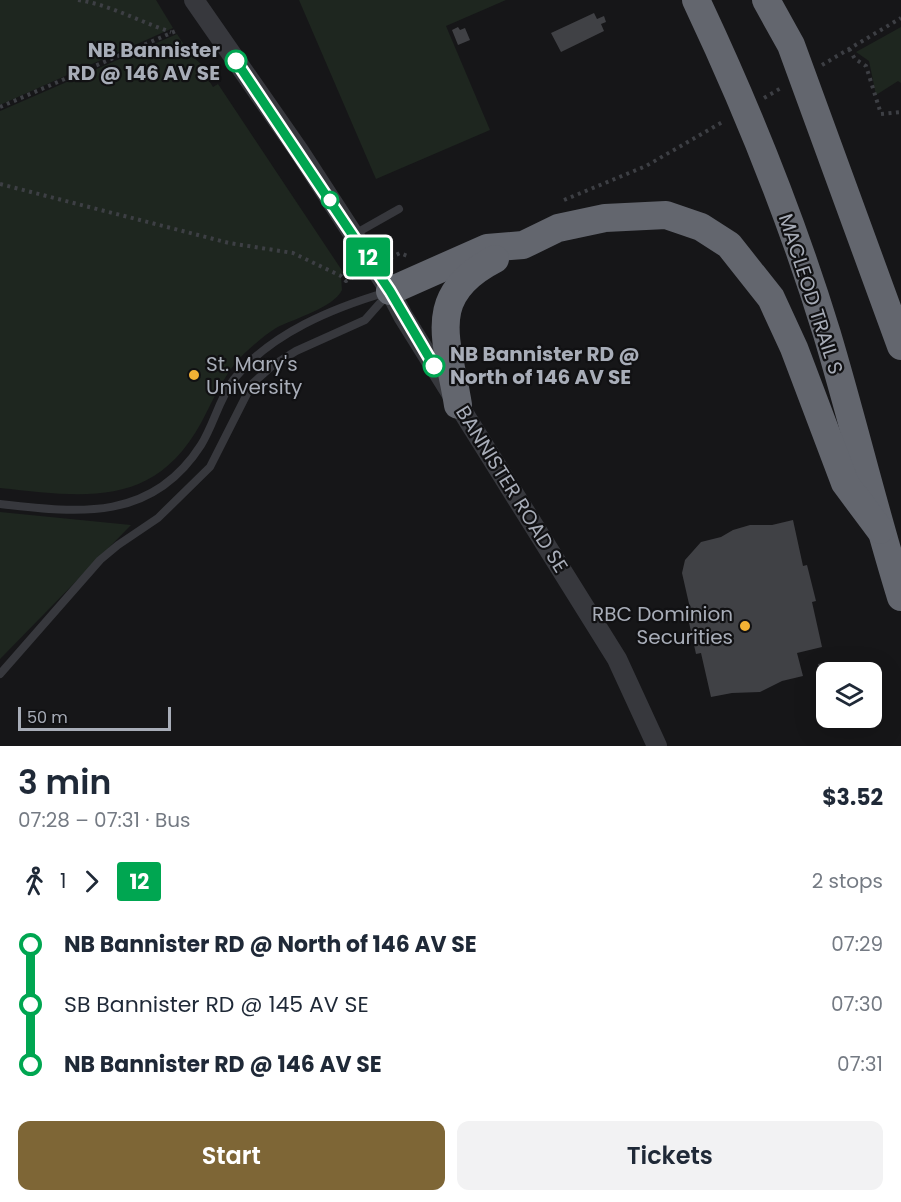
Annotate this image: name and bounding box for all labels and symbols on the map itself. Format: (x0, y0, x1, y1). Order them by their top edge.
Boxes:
place label: NB Bannister RD @ 146 AV SE (68, 36, 220, 87)
marker: NB Bannister RD @ 146 AV SE (225, 50, 247, 72)
unlabelled marker (321, 191, 339, 209)
street label: MACLEOD TRAIL S (772, 210, 850, 378)
line badge: 12 (341, 238, 395, 276)
place label: NB Bannister RD @ North of 146 AV SE (450, 340, 640, 391)
place label: St. Mary's University (206, 350, 302, 401)
marker: NB Bannister RD @ North of 146 AV SE (423, 355, 445, 377)
marker: St. Mary's University (187, 368, 201, 382)
street label: BANNISTER ROAD SE (449, 400, 575, 578)
place label: RBC Dominion Securities (592, 600, 733, 651)
marker: RBC Dominion Securities (738, 619, 752, 633)
scale bar (18, 704, 171, 732)

